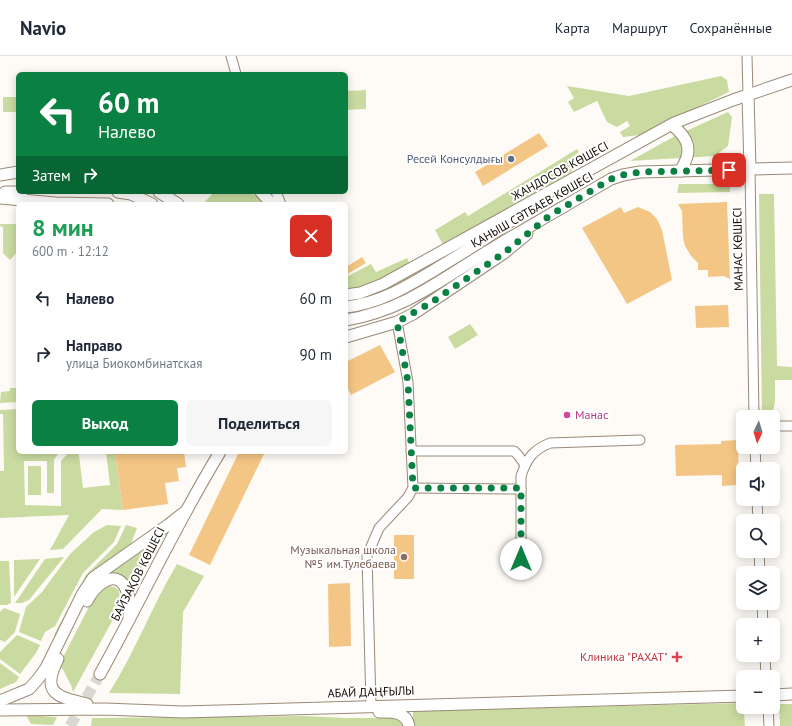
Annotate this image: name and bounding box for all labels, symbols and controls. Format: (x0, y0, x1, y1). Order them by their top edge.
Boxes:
text: Navio (20, 16, 66, 40)
text: Карта (555, 19, 590, 37)
text: Маршрут (612, 19, 667, 37)
text: Сохранённые (689, 19, 772, 37)
text: 60 m (98, 84, 159, 121)
icon: left (32, 88, 84, 140)
text: Налево (98, 120, 156, 143)
street label: ЖАНДОСОВ КӨШЕСІ (508, 138, 611, 204)
place label: Ресей Консулдығы (407, 151, 503, 166)
pin (712, 153, 746, 187)
marker: Ресей Консулдығы (506, 154, 516, 164)
icon: arrive (718, 159, 740, 181)
icon: right (79, 164, 101, 186)
text: Затем (32, 166, 71, 185)
street label: ҚАНЫШ СӘТБАЕВ КӨШЕСІ (468, 168, 596, 251)
street label: МАНАС КӨШЕСІ (729, 207, 746, 291)
text: 8 мин (32, 212, 94, 243)
button: close (290, 215, 332, 257)
text: 600 m · 12:12 (32, 243, 109, 260)
icon: left (32, 287, 54, 309)
text: Налево (66, 289, 114, 308)
text: 60 m (299, 289, 332, 308)
text: Направо (66, 336, 122, 355)
icon: right (32, 343, 54, 365)
text: 90 m (299, 345, 332, 364)
text: улица Биокомбинатская (66, 355, 202, 372)
button: Выход (32, 400, 178, 446)
button: Поделиться (186, 400, 332, 446)
place label: Манас (575, 407, 609, 422)
marker: Манас (562, 410, 572, 420)
north arrow (736, 410, 780, 454)
map controls (736, 410, 780, 714)
button: sound (736, 462, 780, 506)
button: search (736, 514, 780, 558)
street label: БАЙЗАҚОВ КӨШЕСІ (107, 524, 168, 623)
position arrow (500, 538, 542, 580)
place label: Музыкальная школа №5 им.Тулебаева (290, 542, 396, 571)
marker: Музыкальная школа №5 им.Тулебаева (399, 552, 409, 562)
button: layers (736, 566, 780, 610)
button: + (736, 618, 780, 662)
place label: Клиника "РАХАТ" (580, 649, 668, 664)
marker: Клиника "РАХАТ" (671, 651, 683, 663)
button: − (736, 670, 780, 714)
street label: АБАЙ ДАҢҒЫЛЫ (327, 682, 415, 701)

